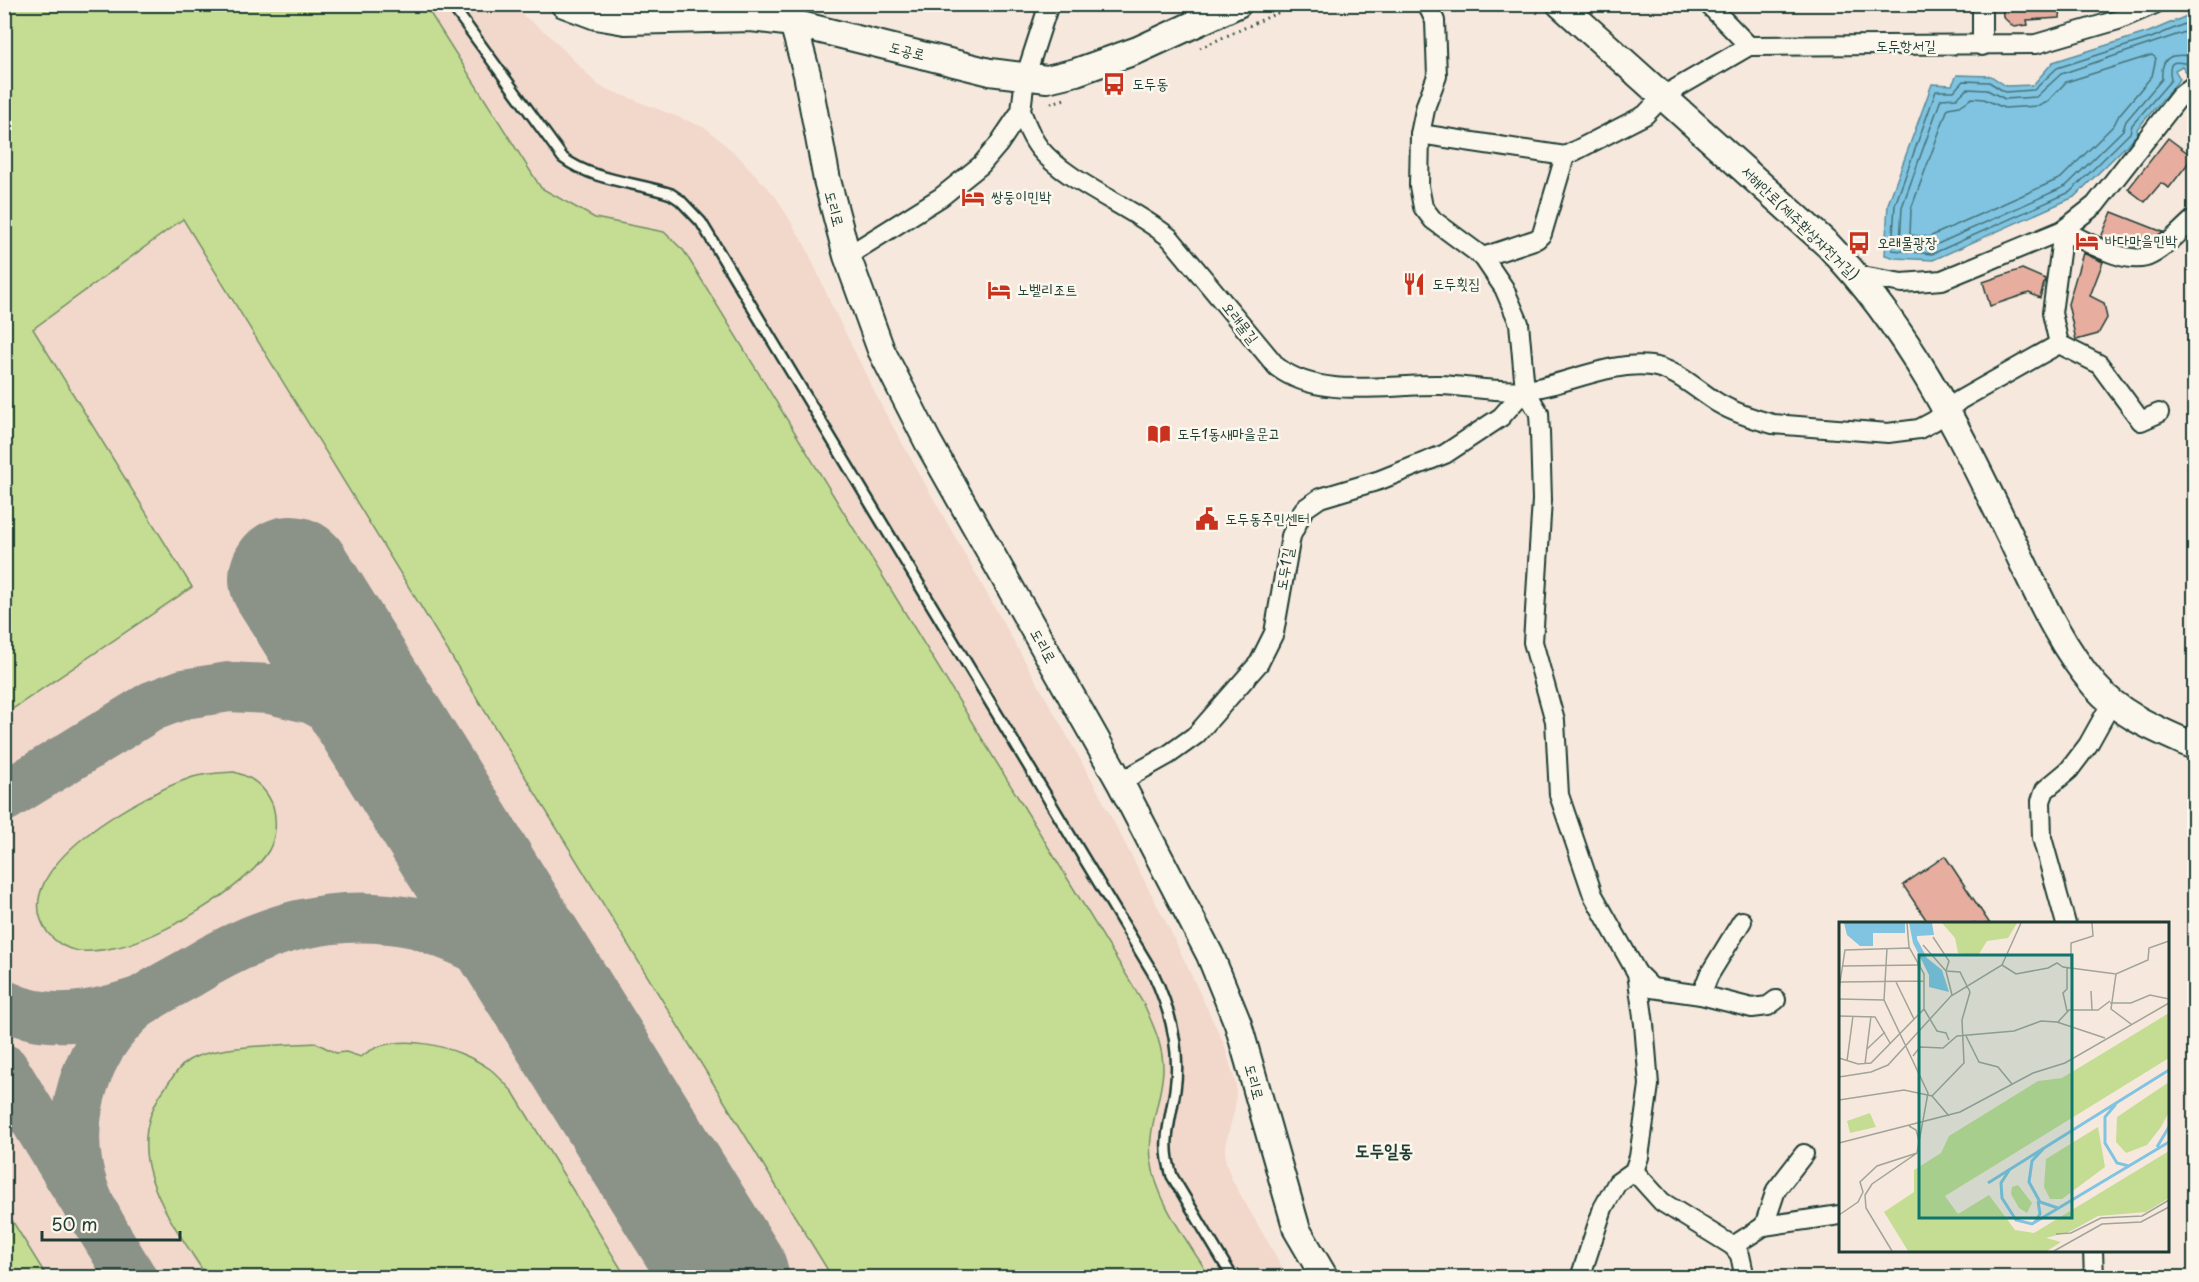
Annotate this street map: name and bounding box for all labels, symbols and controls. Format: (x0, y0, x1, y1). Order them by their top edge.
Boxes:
street label: 도두항서길 (1876, 33, 1936, 56)
street label: 도공로 (887, 34, 928, 65)
bus stop icon: 도두동 (1101, 71, 1127, 97)
place label: 도두동 (1132, 71, 1168, 94)
street label: 서해안로(제주환상자전거길) (1737, 159, 1865, 285)
hotel icon: 쌍둥이민박 (960, 184, 986, 210)
place label: 쌍둥이민박 (991, 184, 1052, 207)
street label: 도리로 (820, 188, 851, 229)
hotel icon: 바다마을민박 (2074, 228, 2100, 254)
place label: 바다마을민박 (2105, 228, 2178, 251)
bus stop icon: 오래물광장 (1846, 230, 1872, 256)
place label: 오래물광장 (1877, 230, 1937, 253)
restaurant icon: 도두횟집 (1401, 271, 1427, 297)
place label: 도두횟집 (1432, 271, 1480, 294)
hotel icon: 노벨리조트 (986, 277, 1012, 303)
place label: 노벨리조트 (1017, 277, 1077, 300)
street label: 오래물길 (1217, 296, 1265, 348)
library icon: 도두1동새마을문고 (1146, 421, 1172, 447)
place label: 도두1동새마을문고 (1177, 421, 1280, 444)
public building icon: 도두동주민센터 (1194, 506, 1220, 532)
place label: 도두동주민센터 (1225, 506, 1310, 529)
street label: 도두1길 (1268, 546, 1299, 592)
street label: 도리로 (1025, 624, 1063, 667)
inset map (1839, 922, 2169, 1252)
street label: 도리로 (1240, 1061, 1271, 1102)
district label: 도두일동 (1355, 1136, 1413, 1163)
scale bar (42, 1204, 180, 1242)
text: 50 m (51, 1210, 98, 1237)

